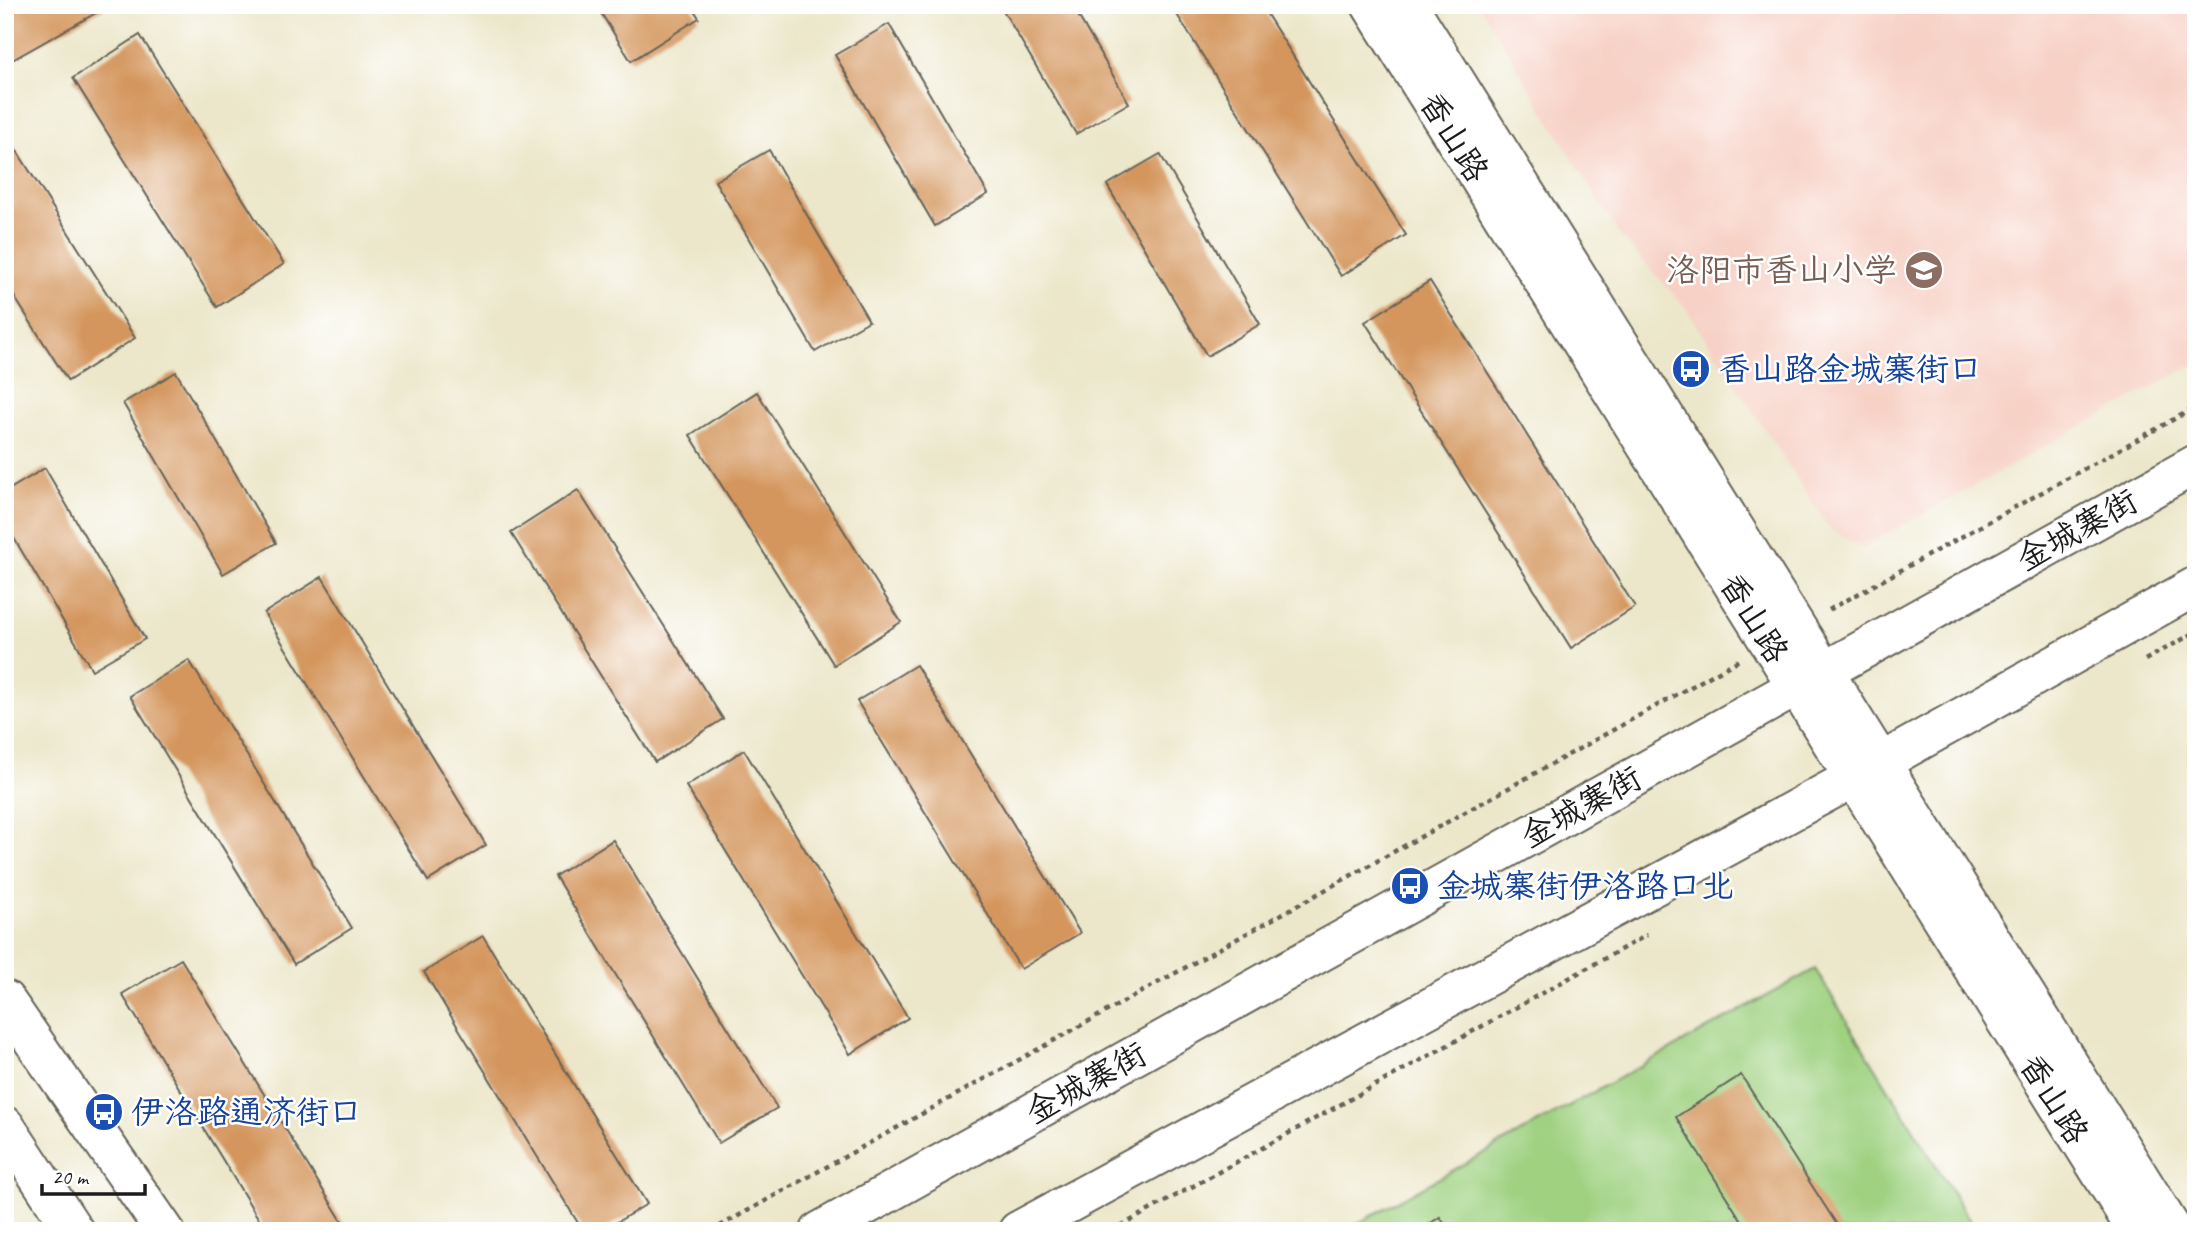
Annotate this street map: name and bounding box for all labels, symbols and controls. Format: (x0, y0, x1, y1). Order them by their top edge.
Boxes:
street label: 香山路 (1410, 84, 1498, 190)
place label: 洛阳市香山小学 (1666, 249, 1897, 291)
school or university icon: 洛阳市香山小学 (1903, 249, 1945, 291)
bus stop icon: 香山路金城寨街口 (1670, 348, 1712, 390)
place label: 香山路金城寨街口 (1718, 348, 1982, 390)
street label: 金城寨街 (2009, 480, 2145, 580)
street label: 香山路 (1710, 565, 1798, 671)
street label: 金城寨街 (1513, 757, 1649, 857)
bus stop icon: 金城寨街伊洛路口北 (1389, 865, 1431, 907)
place label: 金城寨街伊洛路口北 (1437, 865, 1734, 907)
street label: 金城寨街 (1018, 1033, 1154, 1133)
street label: 香山路 (2010, 1046, 2098, 1152)
bus stop icon: 伊洛路通济街口 (83, 1091, 125, 1133)
place label: 伊洛路通济街口 (131, 1091, 362, 1133)
scale bar (42, 1152, 145, 1196)
text: 20 m (52, 1164, 90, 1190)

